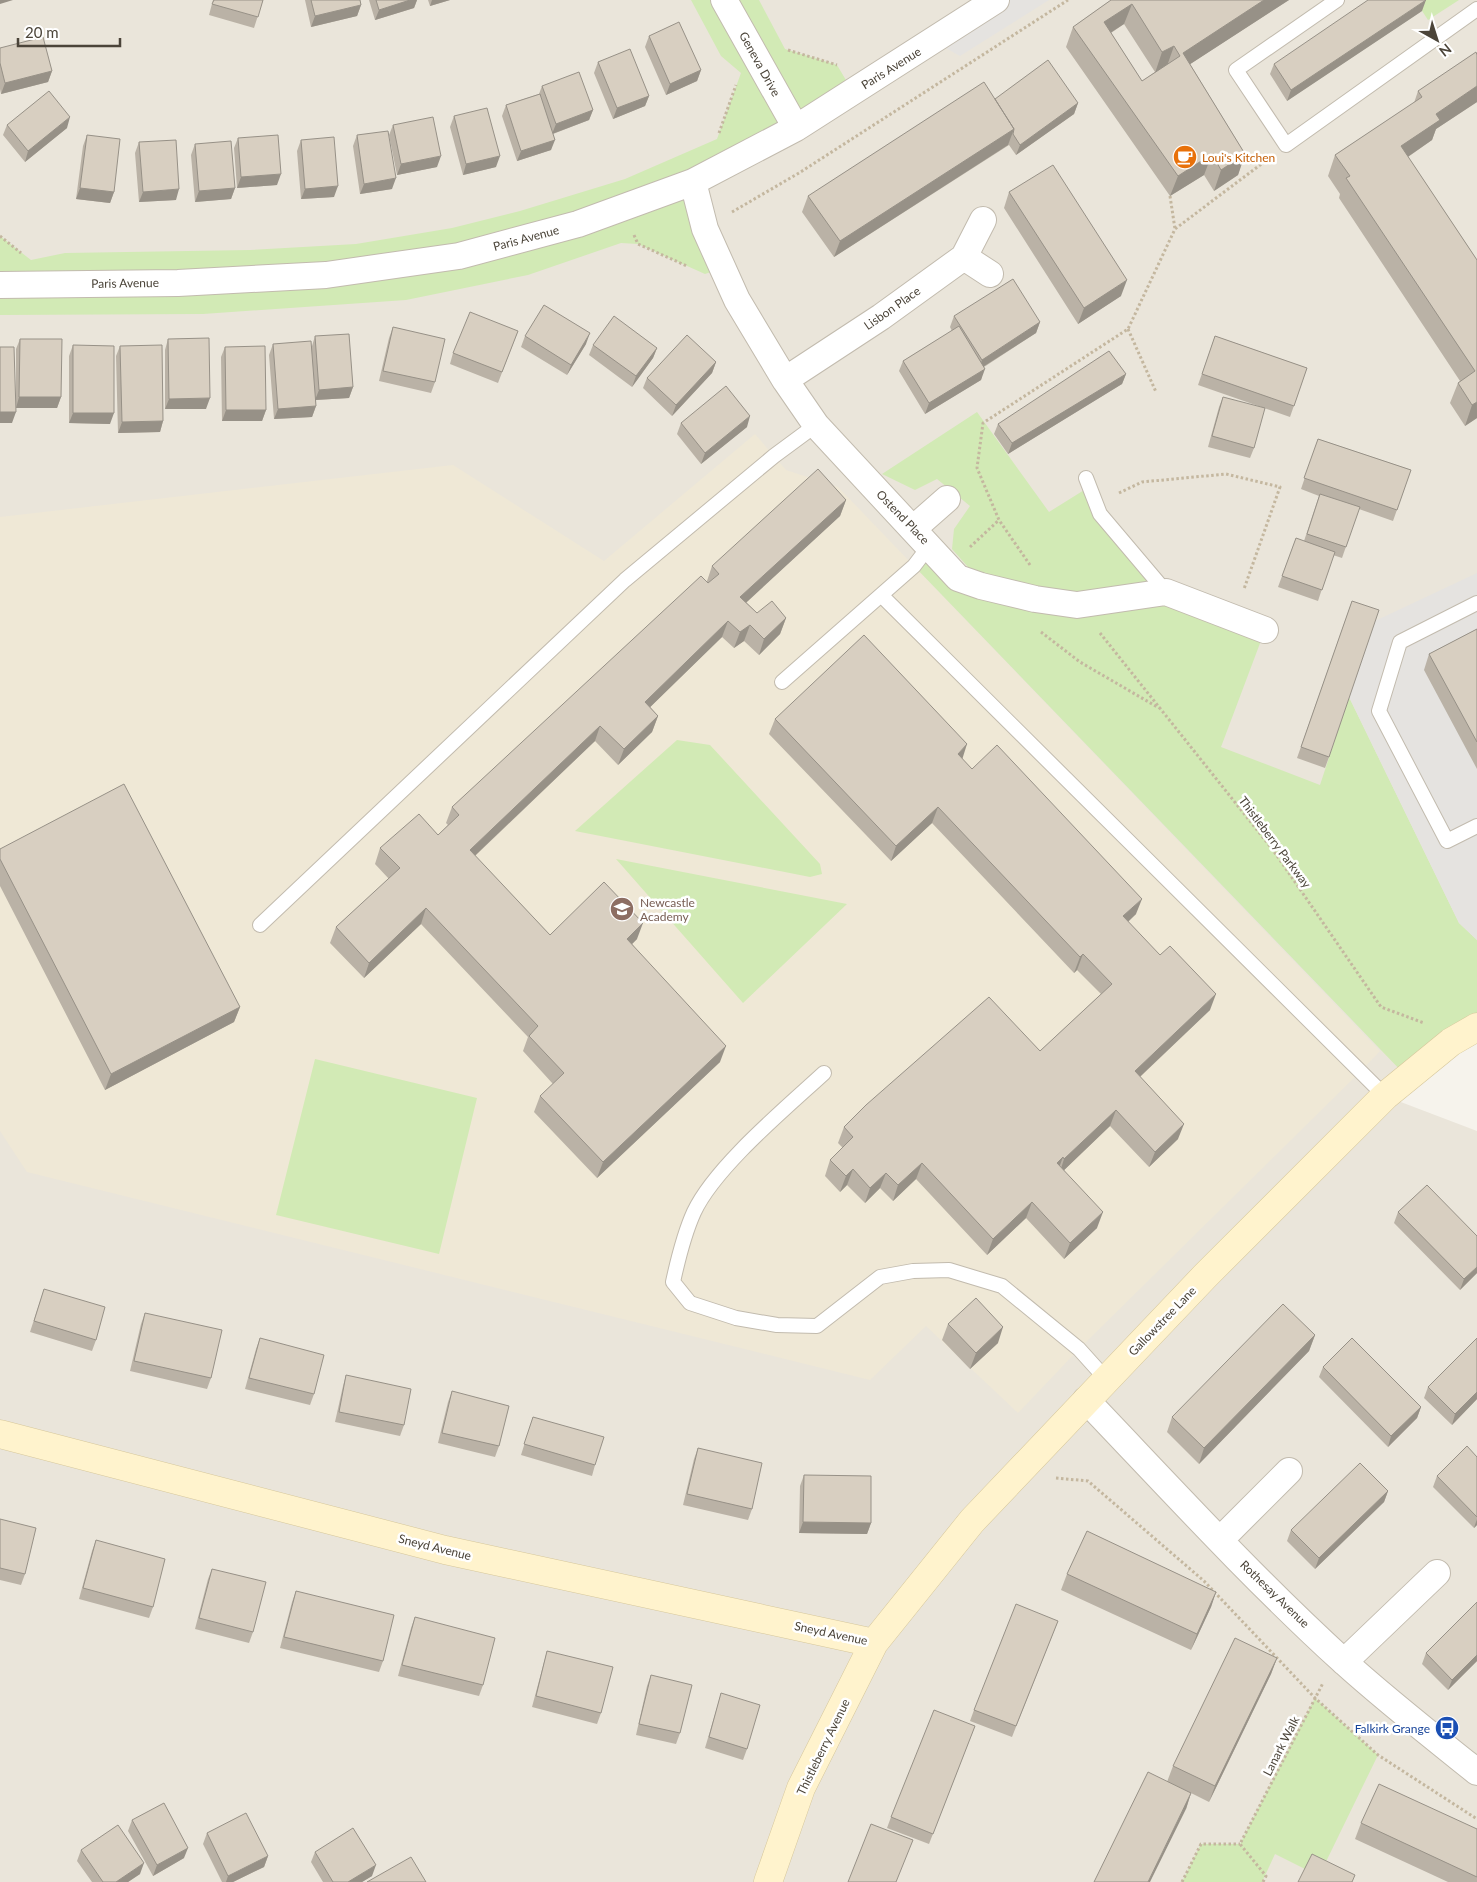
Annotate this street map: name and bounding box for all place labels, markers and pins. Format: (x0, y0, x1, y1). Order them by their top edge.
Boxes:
cafe icon: Loui's Kitchen (1172, 144, 1198, 170)
place label: Loui's Kitchen (1202, 150, 1275, 165)
place label: Newcastle Academy (640, 895, 695, 924)
school or university icon: Newcastle Academy (609, 896, 635, 922)
bus stop icon: Falkirk Grange (1434, 1715, 1460, 1741)
place label: Falkirk Grange (1355, 1721, 1430, 1736)

